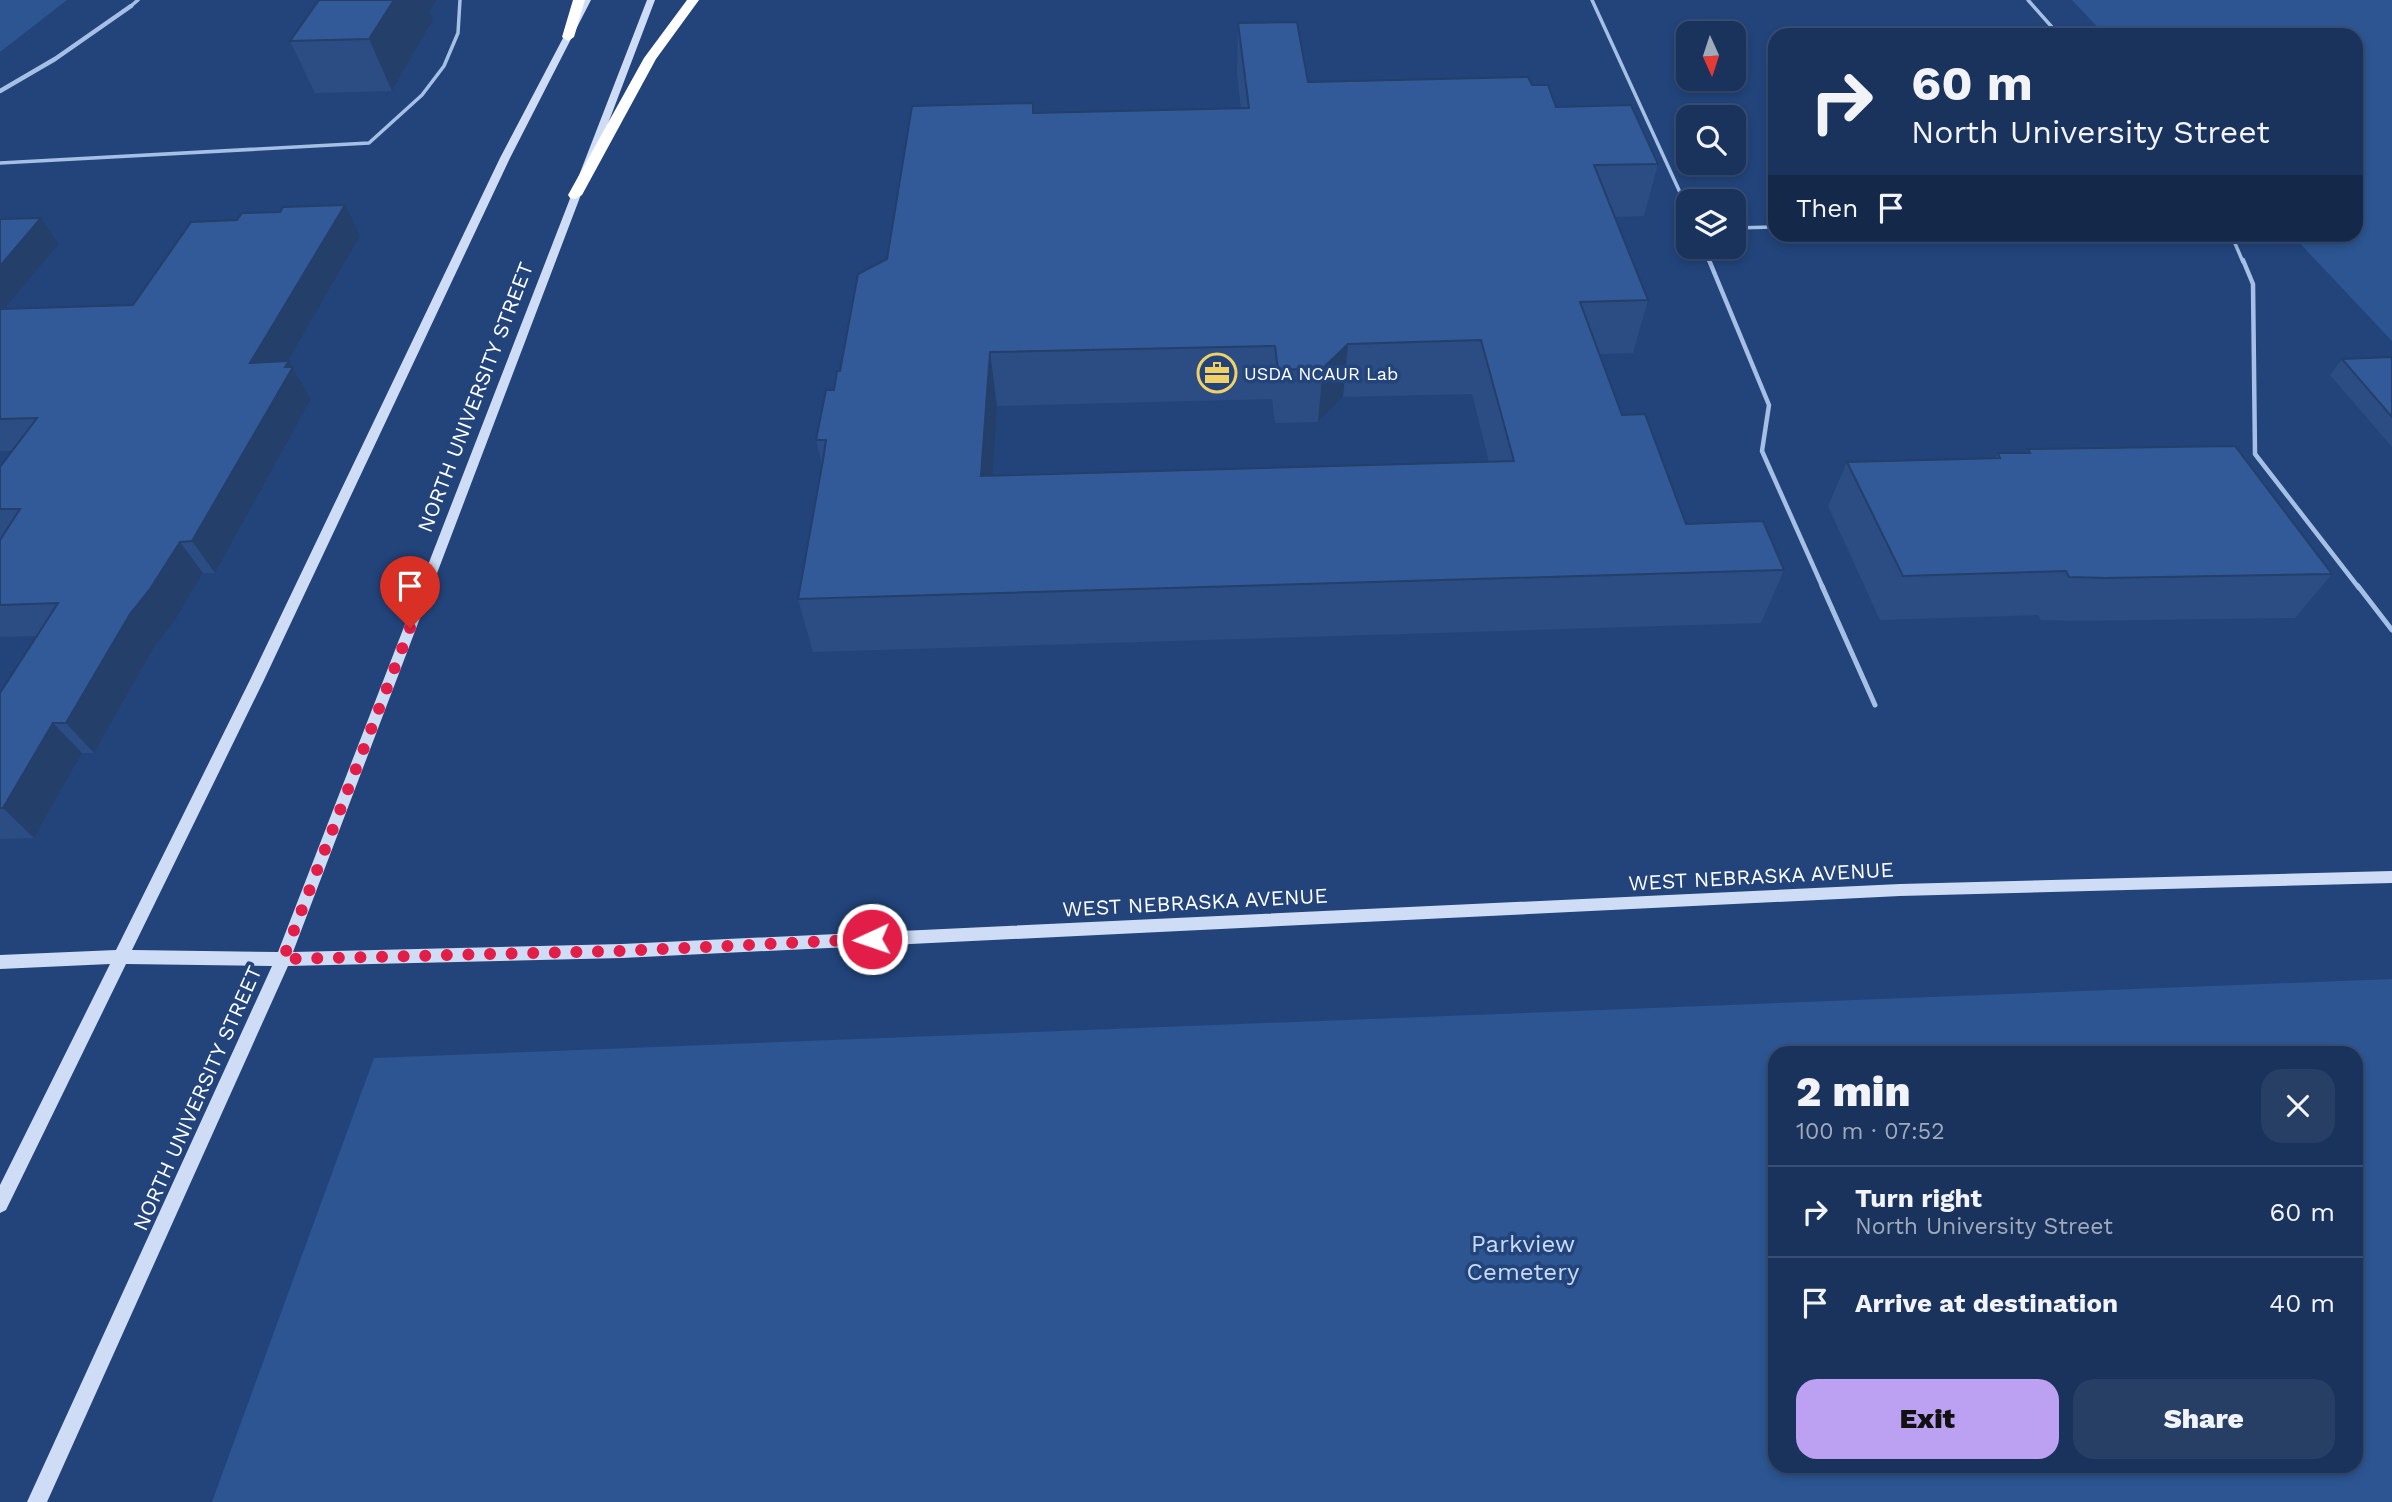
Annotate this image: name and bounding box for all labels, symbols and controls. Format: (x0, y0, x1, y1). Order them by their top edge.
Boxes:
north arrow (1676, 21, 1746, 91)
map controls (1676, 21, 1746, 259)
text: 60 m (1911, 54, 2033, 112)
icon: right (1796, 56, 1887, 147)
button: search (1676, 105, 1746, 175)
text: North University Street (1911, 113, 2270, 151)
button: layers (1676, 189, 1746, 259)
icon: arrive (1872, 189, 1910, 227)
text: Then (1796, 193, 1858, 223)
street label: NORTH UNIVERSITY STREET (412, 258, 538, 535)
office icon: USDA NCAUR Lab (1196, 352, 1238, 394)
place label: USDA NCAUR Lab (1244, 363, 1398, 384)
pin (380, 556, 440, 628)
icon: arrive (391, 567, 429, 605)
street label: WEST NEBRASKA AVENUE (1628, 857, 1894, 895)
street label: WEST NEBRASKA AVENUE (1062, 883, 1328, 921)
position arrow (835, 902, 909, 976)
street label: NORTH UNIVERSITY STREET (127, 962, 267, 1234)
text: 2 min (1796, 1067, 1910, 1116)
button: close (2261, 1069, 2335, 1143)
text: 100 m · 07:52 (1796, 1118, 1945, 1145)
text: Turn right (1855, 1183, 1982, 1213)
icon: right (1796, 1193, 1834, 1231)
text: 60 m (2269, 1197, 2335, 1227)
text: North University Street (1855, 1213, 2113, 1240)
park label: Parkview Cemetery (1467, 1230, 1580, 1286)
icon: arrive (1796, 1284, 1834, 1322)
text: Arrive at destination (1855, 1288, 2118, 1318)
text: 40 m (2269, 1288, 2335, 1318)
button: Exit (1796, 1379, 2059, 1459)
button: Share (2073, 1379, 2335, 1459)

